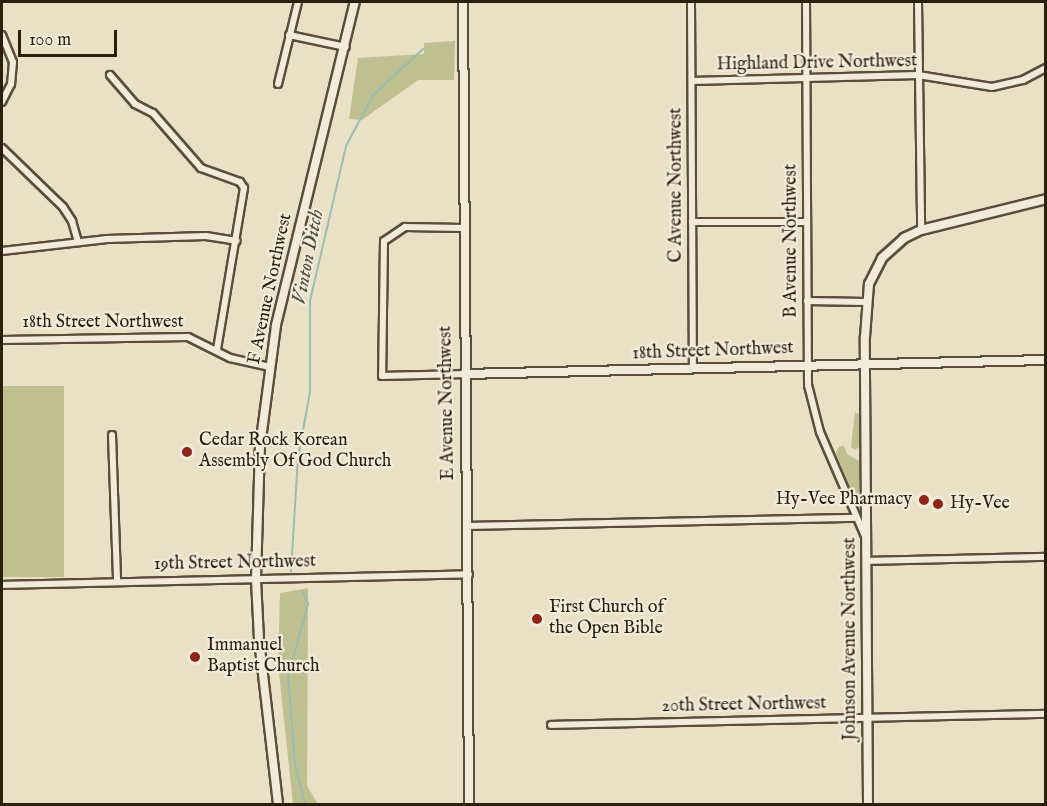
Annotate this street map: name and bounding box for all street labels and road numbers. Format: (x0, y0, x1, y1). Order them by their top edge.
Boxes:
street label: Highland Drive Northwest (717, 51, 917, 77)
street label: C Avenue Northwest (666, 107, 688, 263)
street label: B Avenue Northwest (781, 164, 803, 318)
street label: F Avenue Northwest (244, 212, 298, 366)
street label: 18th Street Northwest (22, 312, 184, 334)
street label: E Avenue Northwest (436, 325, 460, 481)
street label: 18th Street Northwest (632, 338, 794, 366)
street label: Johnson Avenue Northwest (840, 537, 862, 741)
street label: 19th Street Northwest (154, 552, 316, 576)
street label: 20th Street Northwest (661, 694, 827, 718)

